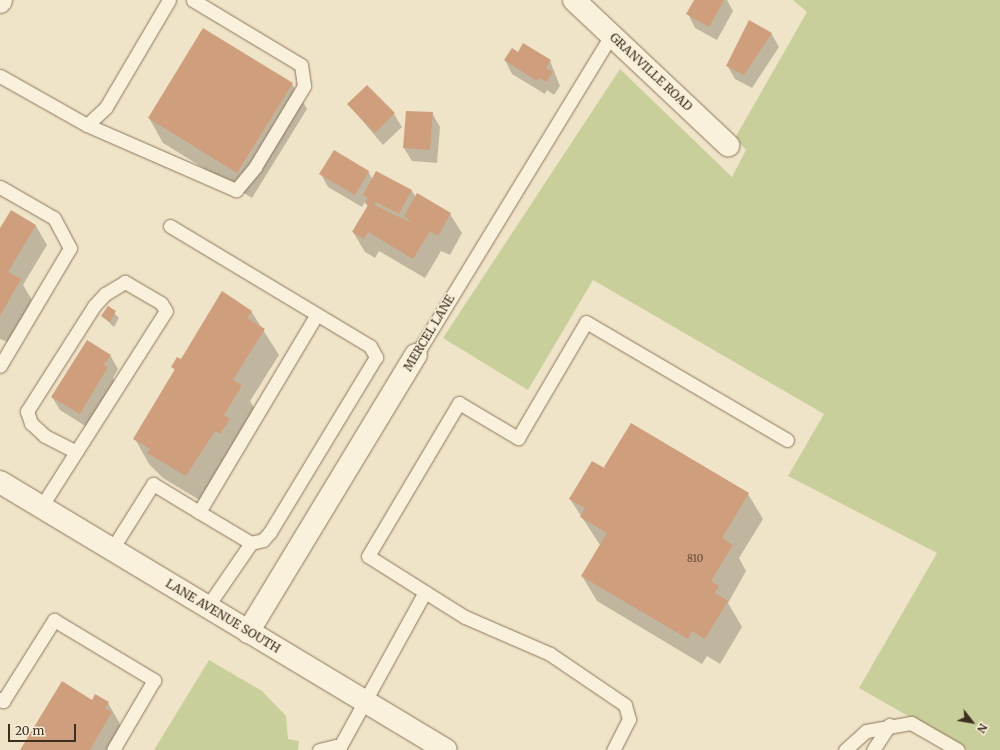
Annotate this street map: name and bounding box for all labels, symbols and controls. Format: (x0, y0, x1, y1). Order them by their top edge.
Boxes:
street label: GRANVILLE ROAD (607, 30, 695, 114)
street label: MERCEL LANE (401, 292, 457, 374)
house number: 810 (687, 553, 703, 565)
street label: LANE AVENUE SOUTH (163, 576, 283, 656)
north arrow (952, 702, 992, 742)
scale bar (10, 716, 78, 742)
text: N (974, 721, 991, 736)
text: 20 m (15, 723, 44, 738)

